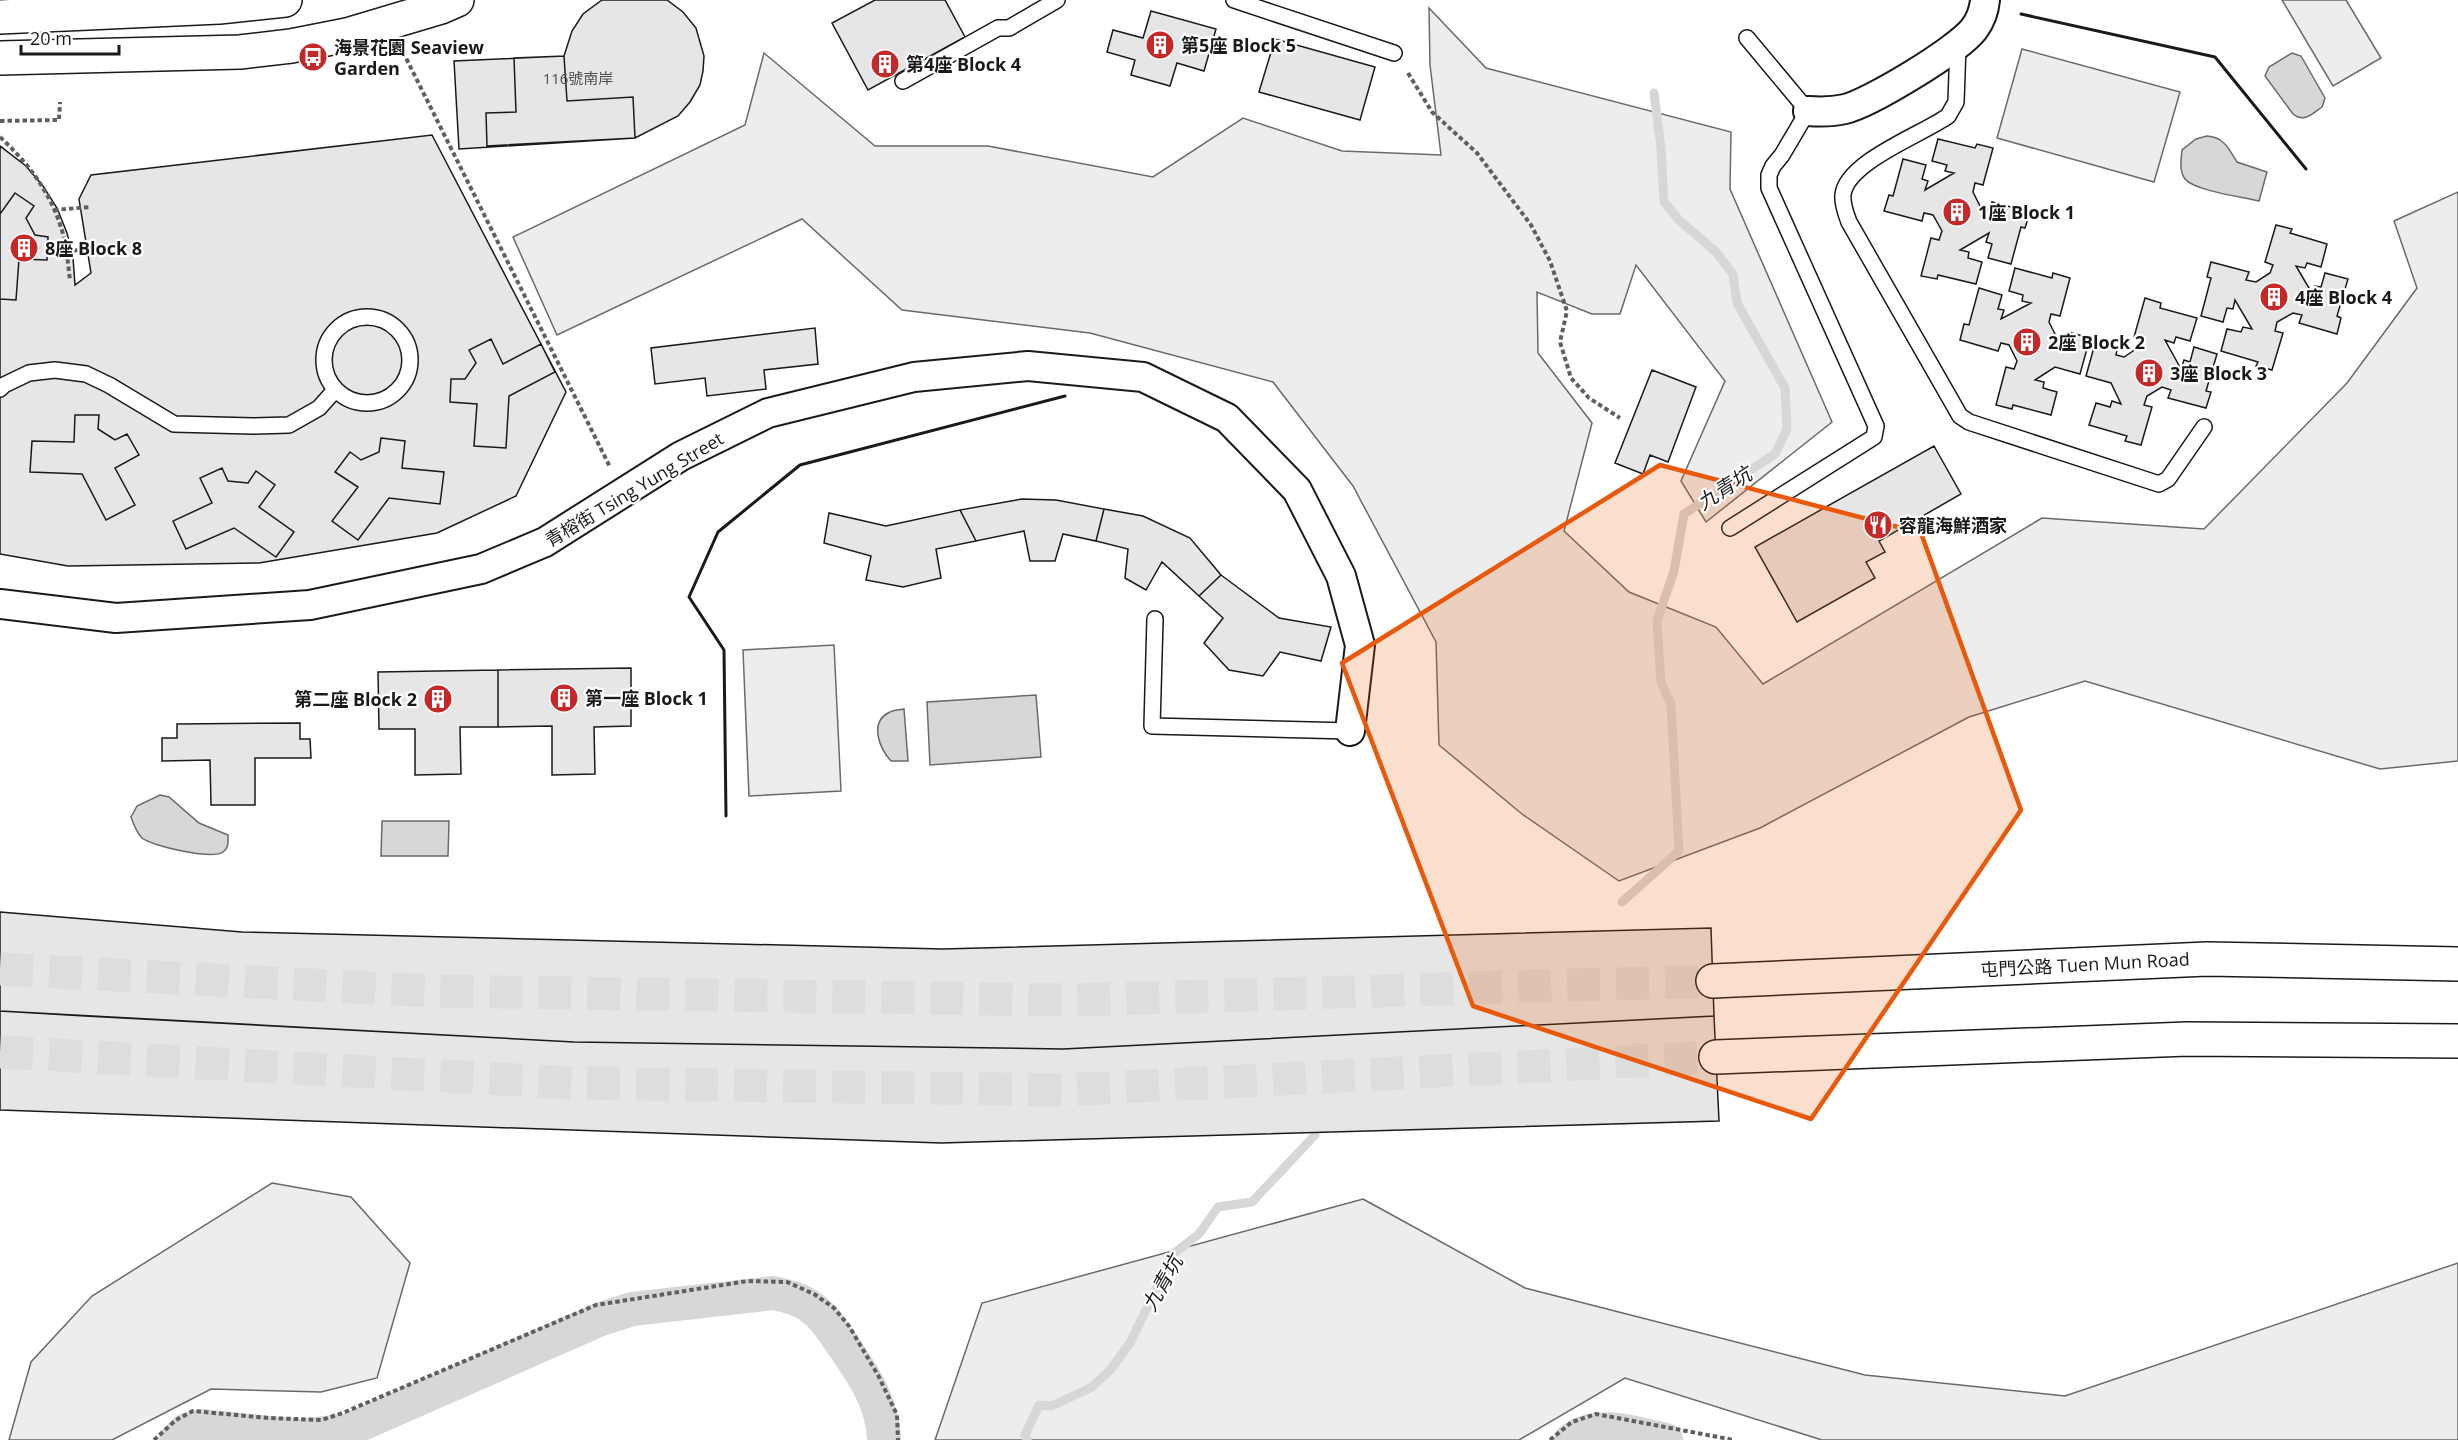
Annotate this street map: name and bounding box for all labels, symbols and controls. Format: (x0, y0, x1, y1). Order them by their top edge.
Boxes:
scale bar (21, 18, 118, 56)
text: 20 m (30, 26, 72, 50)
building icon: 第5座 Block 5 (1144, 29, 1176, 61)
place label: 第5座 Block 5 (1181, 33, 1296, 57)
place label: 海景花園 Seaview Garden (334, 35, 484, 80)
bus stop icon: 海景花園 Seaview Garden (297, 41, 329, 73)
building icon: 第4座 Block 4 (869, 48, 901, 80)
place label: 第4座 Block 4 (906, 52, 1021, 76)
house number: 116號南岸 (543, 68, 613, 88)
building icon: 1座 Block 1 (1941, 196, 1973, 228)
place label: 1座 Block 1 (1978, 200, 2075, 224)
building icon: 8座 Block 8 (8, 232, 40, 264)
place label: 8座 Block 8 (45, 236, 142, 260)
building icon: 4座 Block 4 (2258, 281, 2290, 313)
place label: 4座 Block 4 (2295, 285, 2392, 309)
building icon: 2座 Block 2 (2011, 326, 2043, 358)
place label: 2座 Block 2 (2048, 330, 2145, 354)
building icon: 3座 Block 3 (2133, 357, 2165, 389)
place label: 3座 Block 3 (2170, 361, 2267, 385)
street label: 青榕街 Tsing Yung Street (540, 426, 728, 552)
water label: 九青坑 (1691, 459, 1759, 516)
restaurant icon: 容龍海鮮酒家 (1862, 509, 1894, 541)
place label: 容龍海鮮酒家 (1899, 513, 2007, 537)
building icon: 第一座 Block 1 (548, 682, 580, 714)
building icon: 第二座 Block 2 (422, 683, 454, 715)
place label: 第一座 Block 1 (585, 686, 708, 710)
place label: 第二座 Block 2 (294, 687, 417, 711)
street label: 屯門公路 Tuen Mun Road (1980, 947, 2190, 981)
water label: 九青坑 (1136, 1248, 1190, 1316)

